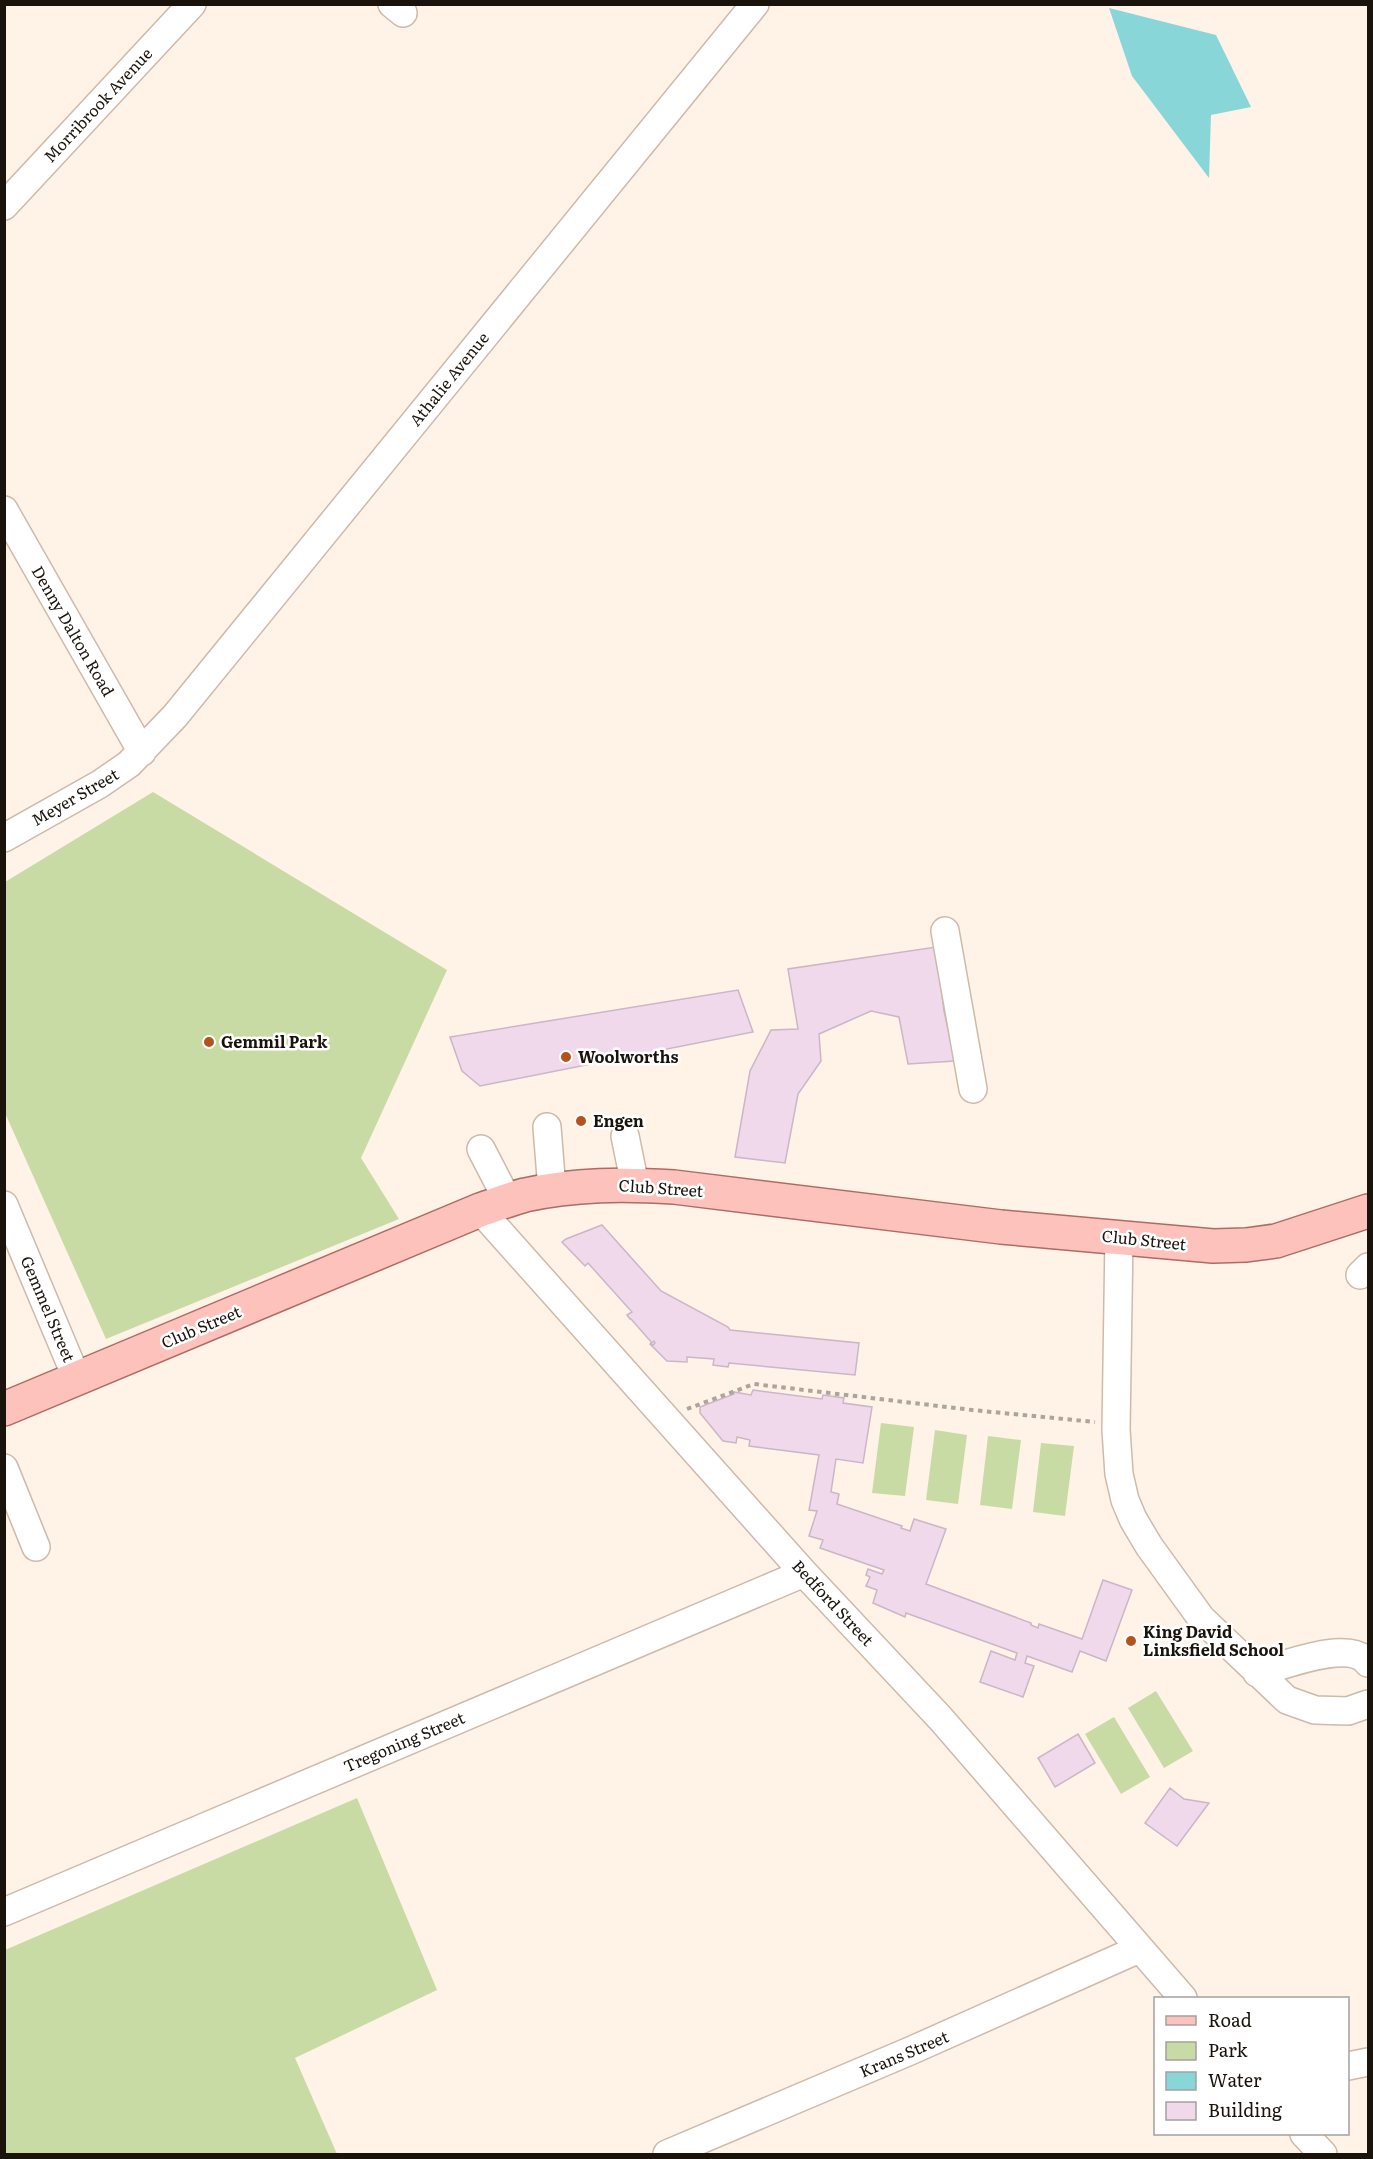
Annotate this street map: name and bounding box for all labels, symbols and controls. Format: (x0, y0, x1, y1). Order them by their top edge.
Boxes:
street label: Morribrook Avenue (37, 41, 157, 167)
street label: Athalie Avenue (403, 326, 494, 431)
street label: Denny Dalton Road (27, 561, 121, 700)
street label: Meyer Street (26, 761, 123, 831)
place label: Gemmil Park (221, 1029, 328, 1053)
marker: Gemmil Park (202, 1035, 216, 1049)
place label: Woolworths (578, 1044, 678, 1068)
marker: Woolworths (559, 1050, 573, 1064)
place label: Engen (593, 1108, 644, 1132)
marker: Engen (574, 1114, 588, 1128)
street label: Club Street (618, 1172, 705, 1202)
street label: Club Street (1101, 1223, 1188, 1255)
street label: Gemmel Street (16, 1252, 82, 1366)
street label: Club Street (157, 1298, 245, 1354)
street label: Bedford Street (787, 1554, 880, 1651)
place label: King David Linksfield School (1143, 1619, 1284, 1661)
marker: King David Linksfield School (1124, 1634, 1138, 1648)
street label: Tregoning Street (339, 1705, 468, 1777)
legend (1154, 1997, 1349, 2135)
text: Road (1208, 2006, 1252, 2033)
street label: Krans Street (855, 2023, 952, 2083)
text: Park (1208, 2036, 1249, 2063)
text: Water (1208, 2066, 1262, 2093)
text: Building (1208, 2096, 1283, 2123)

